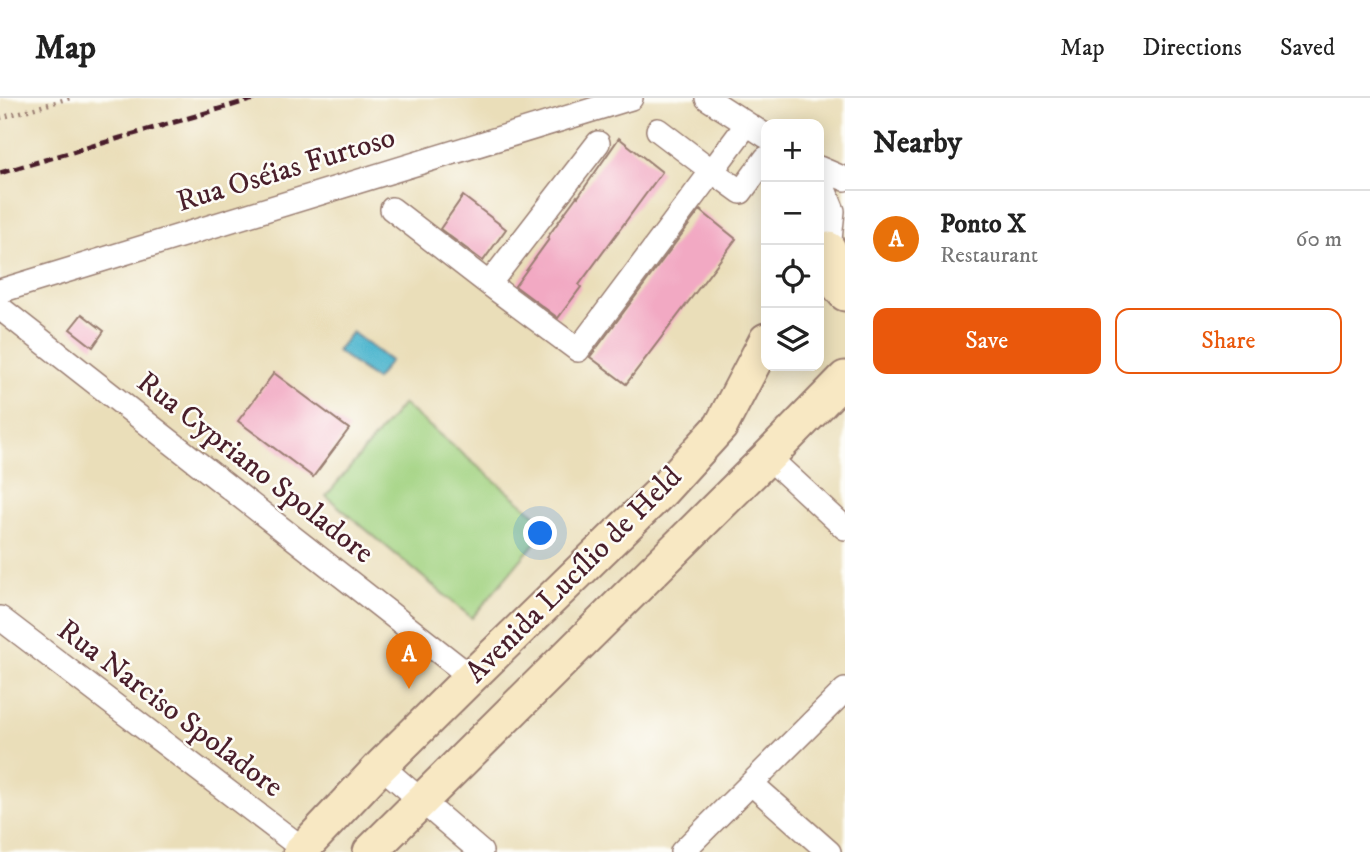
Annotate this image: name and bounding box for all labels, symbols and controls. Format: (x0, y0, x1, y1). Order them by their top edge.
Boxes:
text: Map (35, 28, 96, 69)
text: Map (1060, 33, 1105, 63)
text: Directions (1143, 33, 1242, 63)
text: Saved (1280, 33, 1335, 63)
street label: Rua Oséias Furtoso (172, 119, 400, 221)
map controls (761, 119, 824, 371)
button: + (761, 119, 824, 182)
text: Nearby (873, 125, 962, 162)
button: − (761, 182, 824, 245)
text: Ponto X (940, 208, 1026, 241)
text: A (889, 225, 903, 254)
text: 60 m (1295, 225, 1342, 254)
text: Restaurant (940, 241, 1038, 270)
button: locate (761, 245, 824, 308)
button: layers (761, 308, 824, 371)
button: Save (873, 308, 1101, 374)
button: Share (1115, 308, 1342, 374)
street label: Rua Cypriano Spoladore (129, 364, 381, 572)
street label: Avenida Lucílio de Held (458, 459, 690, 691)
your location (523, 516, 557, 550)
street label: Rua Narciso Spoladore (50, 612, 290, 806)
pin: A (386, 631, 432, 689)

